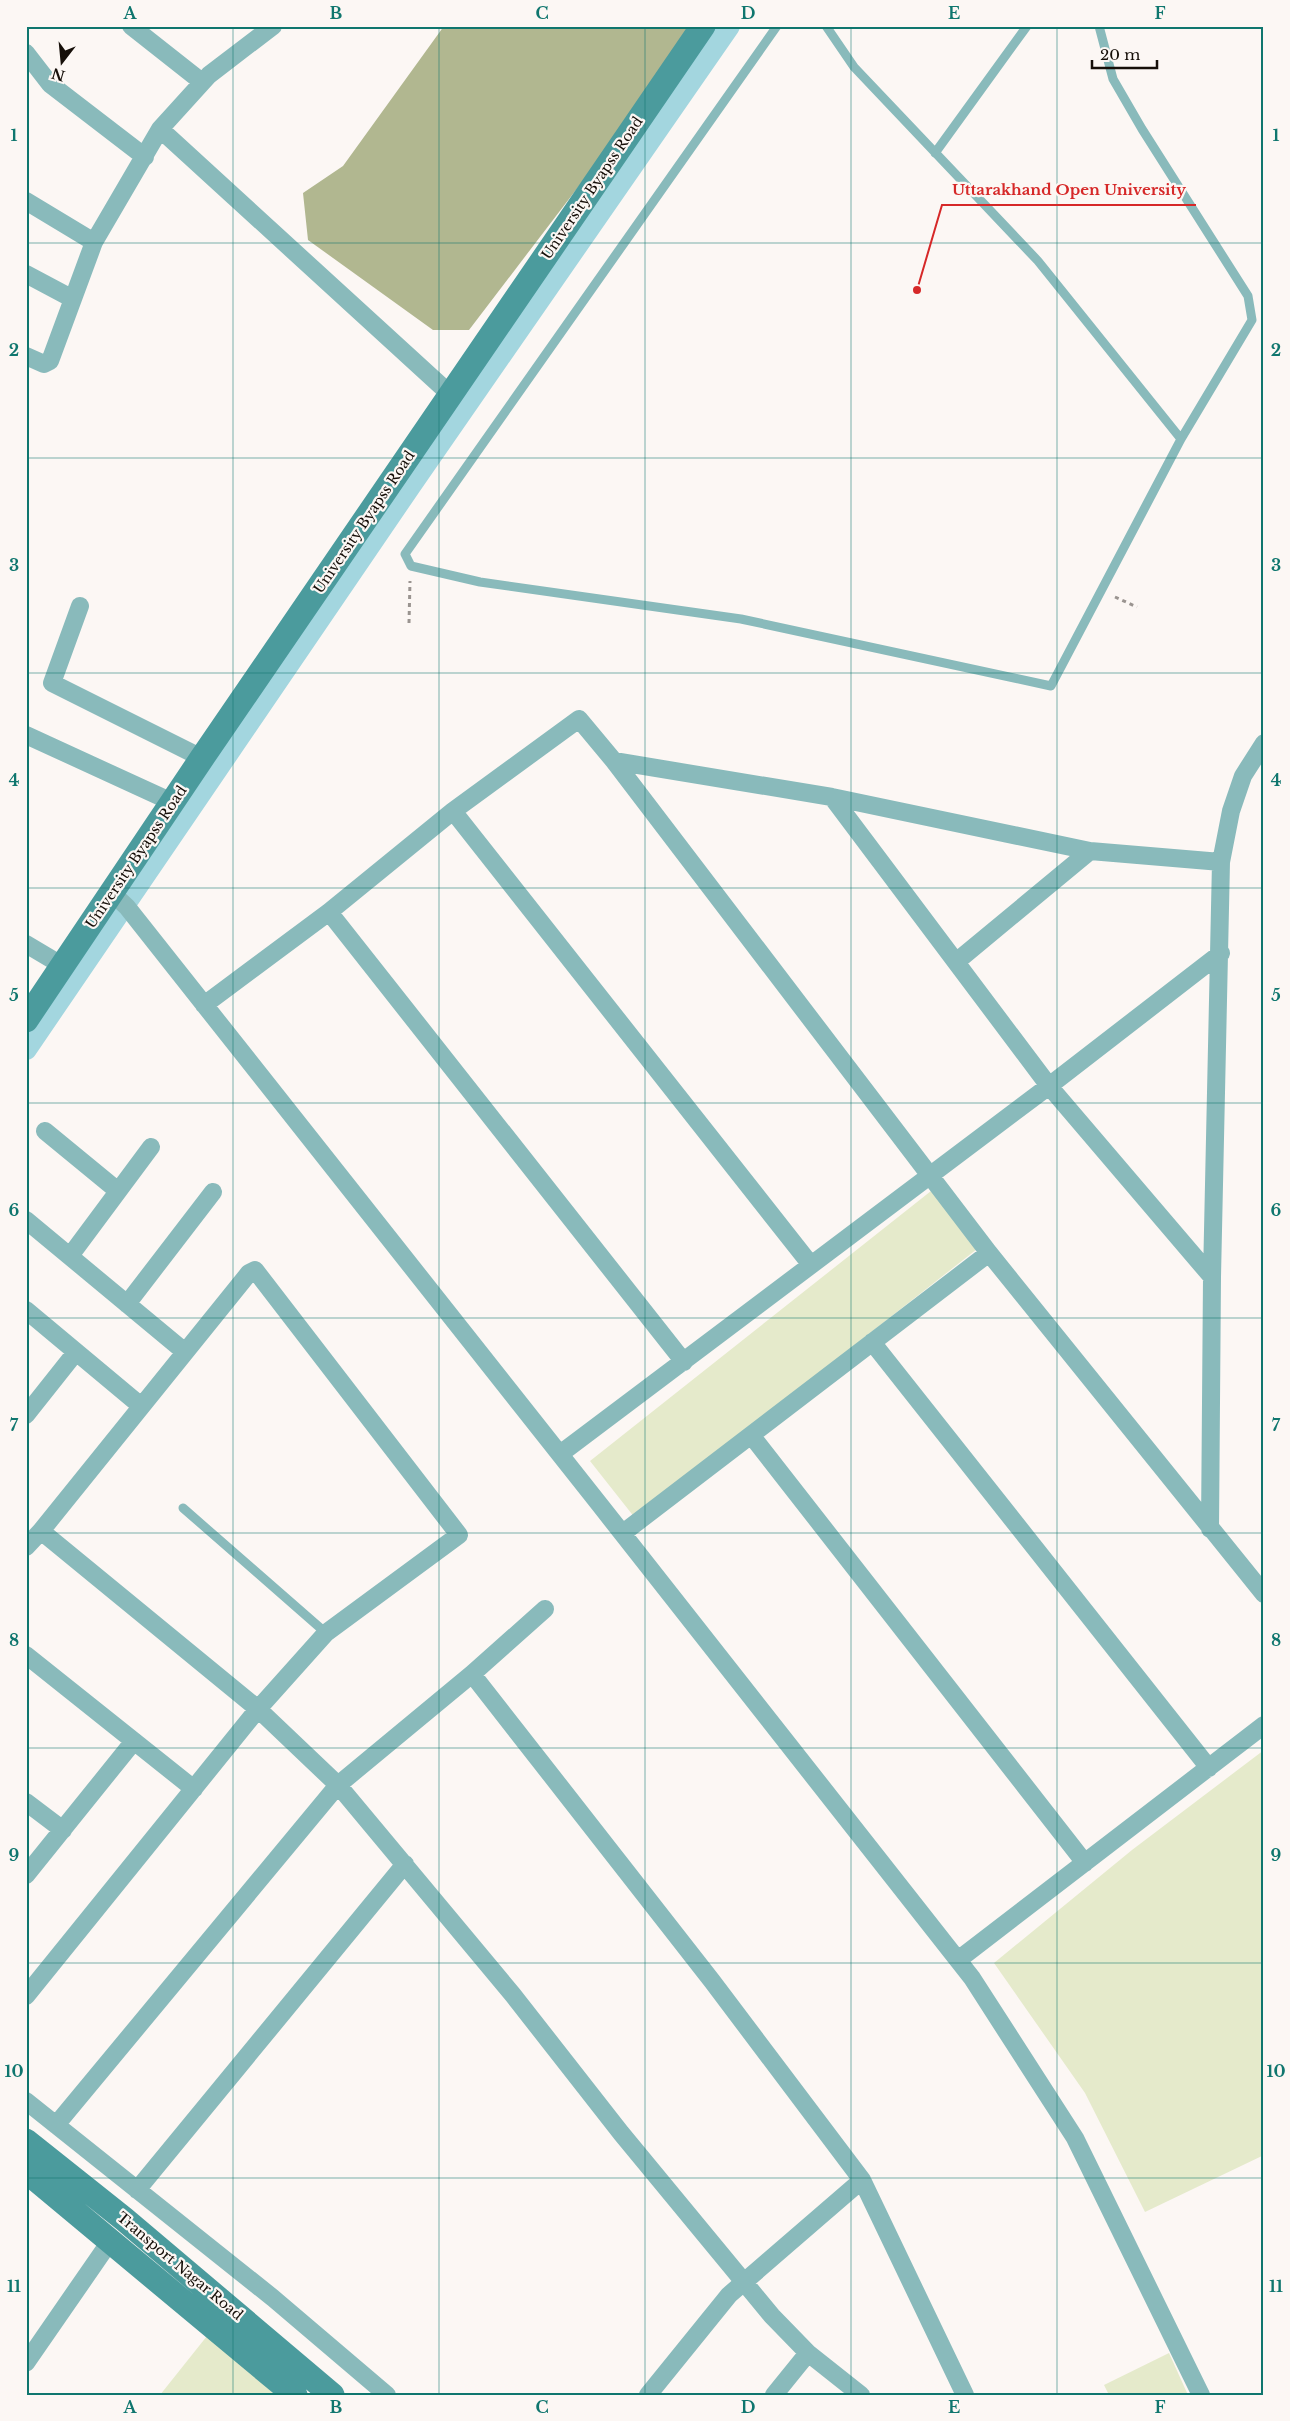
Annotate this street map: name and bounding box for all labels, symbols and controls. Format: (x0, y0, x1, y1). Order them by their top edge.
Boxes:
text: A (123, 3, 138, 23)
text: B (330, 3, 343, 23)
text: C (535, 3, 549, 23)
text: D (741, 3, 755, 23)
text: E (948, 3, 960, 23)
text: F (1154, 3, 1166, 23)
north arrow (38, 38, 88, 88)
scale bar (1092, 38, 1158, 70)
text: 20 m (1100, 45, 1140, 64)
text: N (50, 64, 67, 85)
street label: University Byapss Road (537, 113, 647, 263)
text: 1 (11, 125, 18, 145)
text: 1 (1273, 125, 1280, 145)
callout: Uttarakhand Open University (942, 175, 1196, 205)
text: Uttarakhand Open University (952, 180, 1186, 199)
text: 2 (9, 340, 19, 360)
text: 2 (1271, 340, 1281, 360)
street label: University Byapss Road (309, 447, 419, 597)
text: 3 (9, 555, 19, 575)
text: 3 (1271, 555, 1281, 575)
text: 4 (9, 770, 19, 790)
text: 4 (1271, 770, 1281, 790)
street label: University Byapss Road (81, 782, 191, 932)
text: 5 (9, 985, 19, 1005)
text: 5 (1271, 985, 1281, 1005)
text: 6 (9, 1200, 20, 1220)
text: 6 (1271, 1200, 1282, 1220)
text: 7 (10, 1415, 19, 1435)
text: 7 (1272, 1415, 1281, 1435)
text: 8 (9, 1630, 19, 1650)
text: 8 (1271, 1630, 1281, 1650)
text: 9 (9, 1845, 20, 1865)
text: 9 (1271, 1845, 1282, 1865)
text: 10 (4, 2061, 24, 2081)
text: 10 (1266, 2061, 1286, 2081)
street label: Transport Nagar Road (113, 2208, 247, 2324)
text: 11 (7, 2276, 21, 2296)
text: 11 (1269, 2276, 1283, 2296)
text: A (123, 2397, 138, 2417)
text: B (330, 2397, 343, 2417)
text: C (535, 2397, 549, 2417)
text: D (741, 2397, 755, 2417)
text: E (948, 2397, 960, 2417)
text: F (1154, 2397, 1166, 2417)

